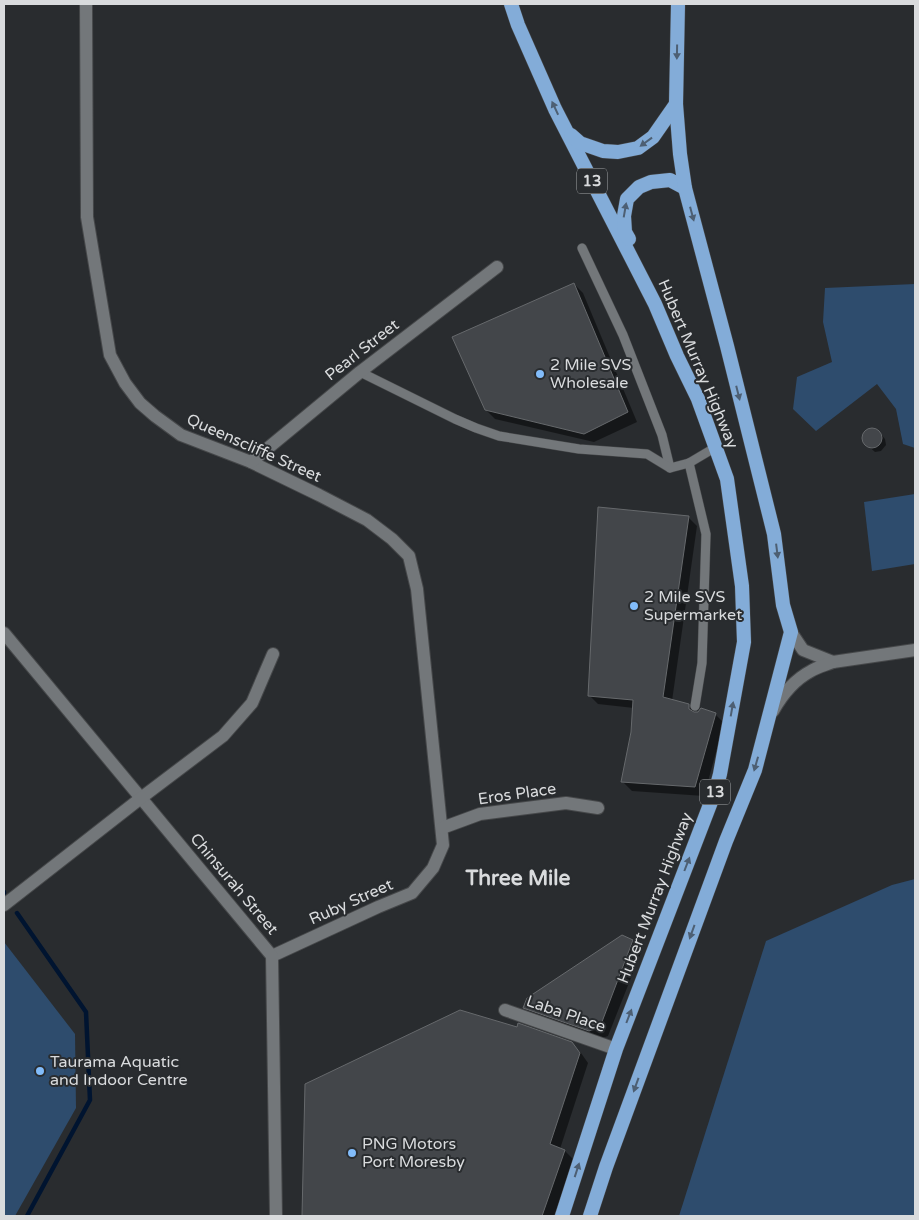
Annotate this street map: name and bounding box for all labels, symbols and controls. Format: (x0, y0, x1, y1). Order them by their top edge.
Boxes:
one-way arrow (673, 45, 681, 61)
one-way arrow (551, 101, 559, 115)
one-way arrow (640, 136, 653, 147)
road number: 13 (577, 168, 607, 194)
one-way arrow (622, 201, 630, 217)
one-way arrow (688, 206, 696, 221)
street label: Hubert Murray Highway (653, 276, 743, 452)
street label: Pearl Street (321, 315, 403, 385)
place label: 2 Mile SVS Wholesale (550, 355, 631, 393)
marker: 2 Mile SVS Wholesale (534, 368, 546, 380)
one-way arrow (735, 386, 743, 401)
street label: Queenscliffe Street (183, 409, 325, 487)
one-way arrow (773, 544, 781, 560)
place label: 2 Mile SVS Supermarket (644, 587, 742, 625)
marker: 2 Mile SVS Supermarket (628, 600, 640, 612)
one-way arrow (728, 701, 736, 716)
one-way arrow (752, 756, 760, 771)
street label: Eros Place (477, 779, 557, 809)
road number: 13 (700, 780, 730, 804)
street label: Hubert Murray Highway (613, 809, 697, 986)
street label: Chinsurah Street (186, 829, 282, 939)
one-way arrow (683, 856, 691, 871)
district label: Three Mile (465, 866, 571, 891)
street label: Ruby Street (306, 875, 396, 929)
one-way arrow (688, 925, 696, 940)
street label: Laba Place (524, 991, 608, 1037)
one-way arrow (625, 1008, 633, 1023)
place label: Taurama Aquatic and Indoor Centre (50, 1052, 188, 1090)
marker: Taurama Aquatic and Indoor Centre (34, 1065, 46, 1077)
one-way arrow (632, 1077, 639, 1092)
place label: PNG Motors Port Moresby (362, 1134, 465, 1172)
marker: PNG Motors Port Moresby (346, 1147, 358, 1159)
one-way arrow (574, 1162, 581, 1177)

